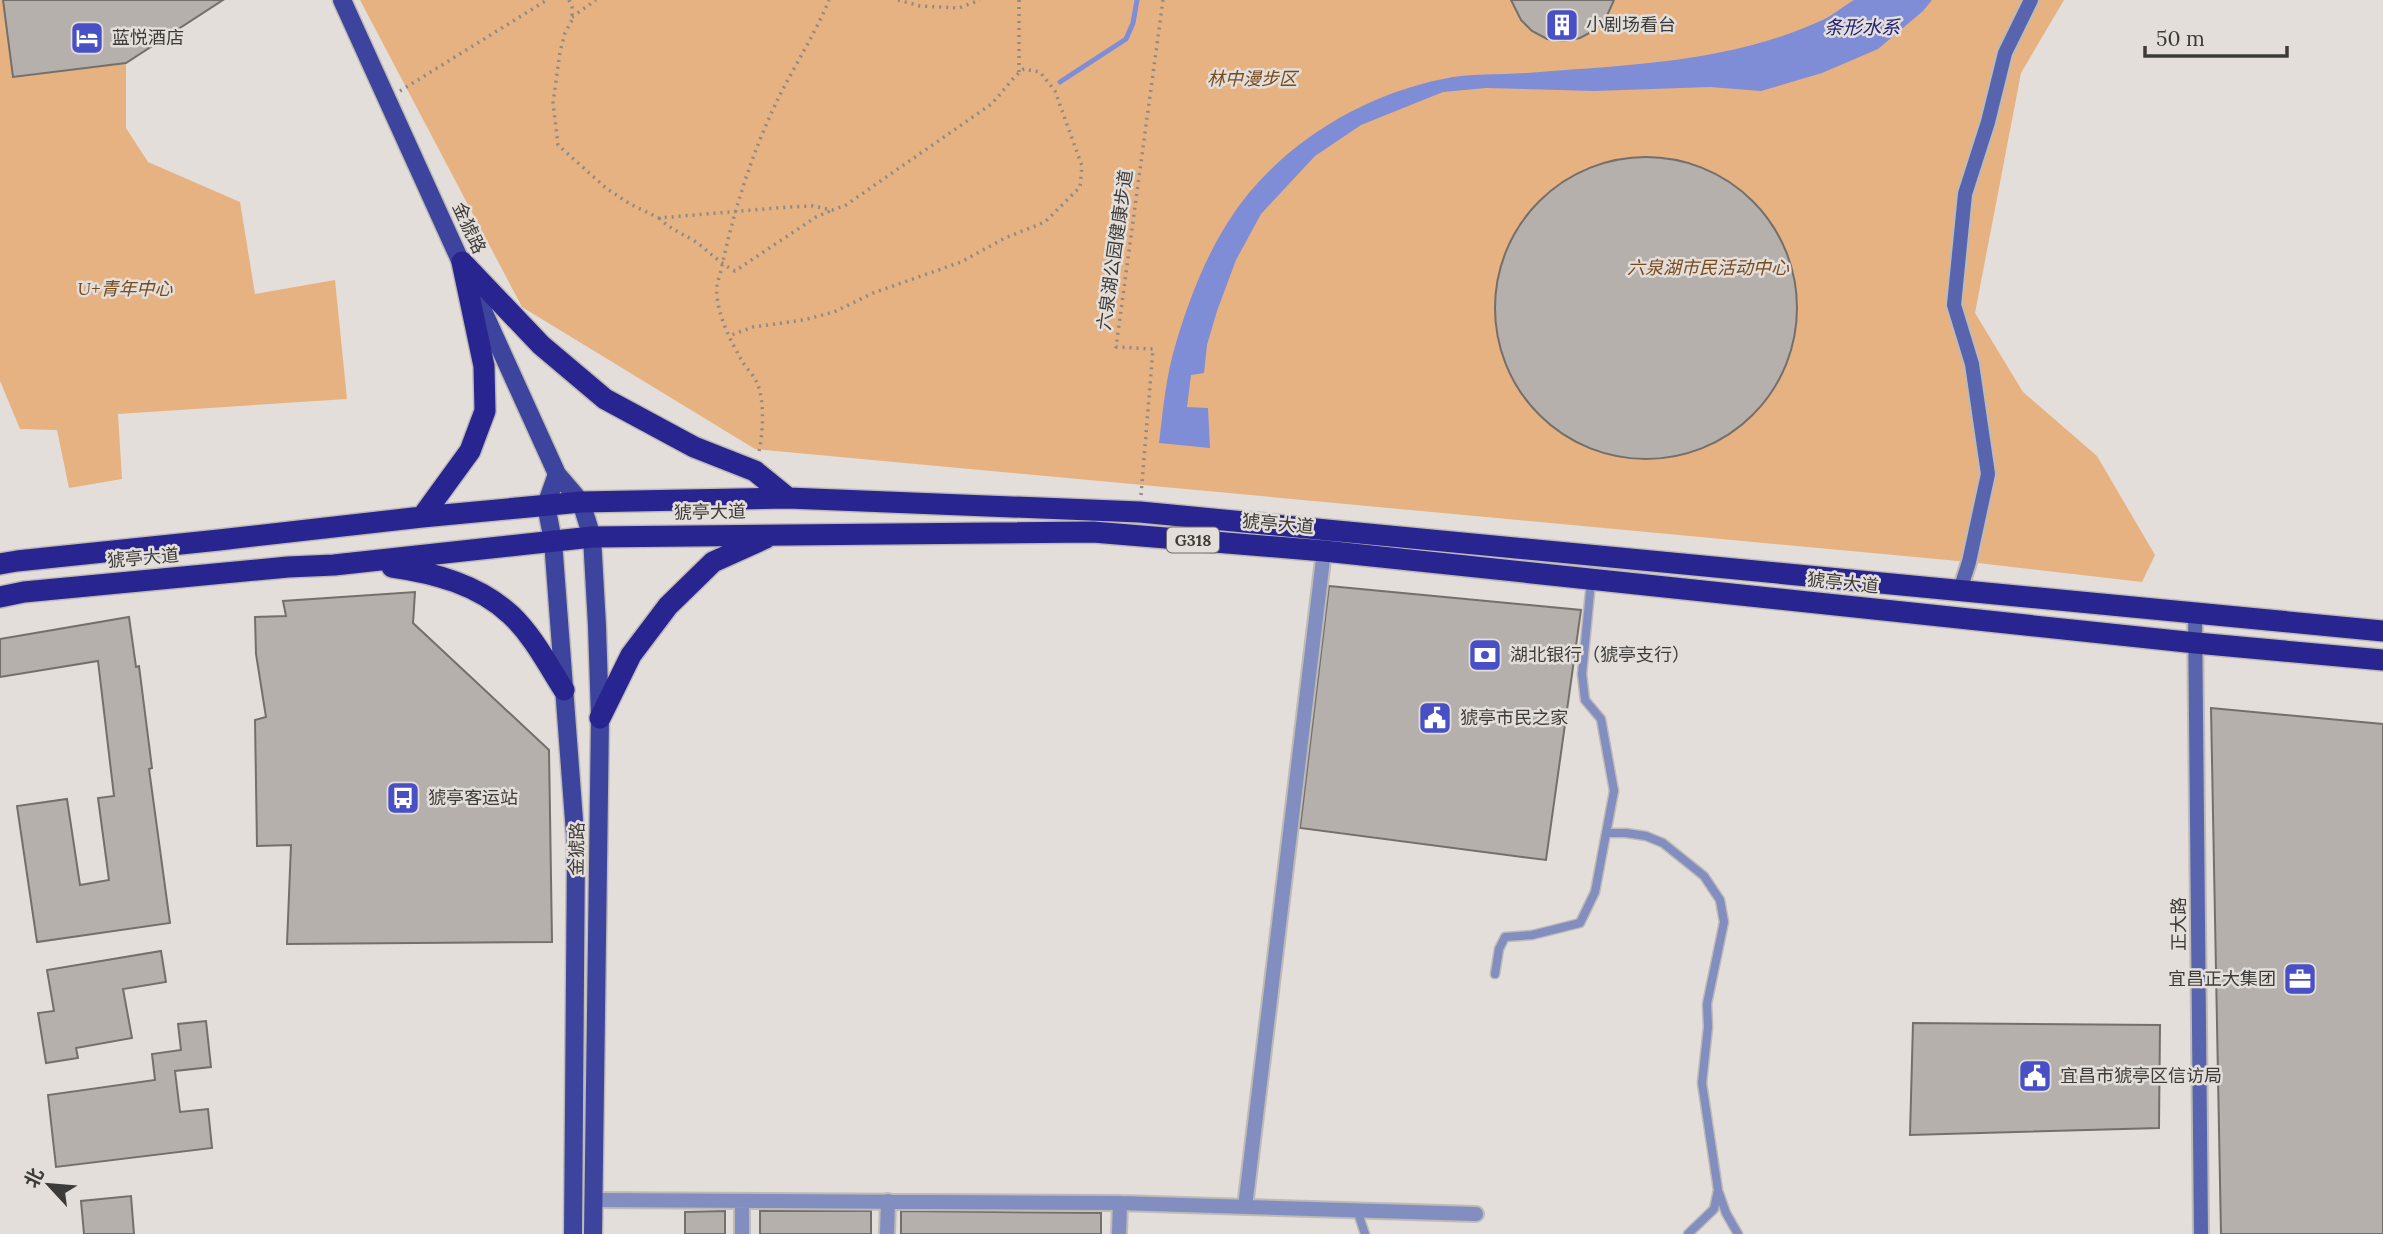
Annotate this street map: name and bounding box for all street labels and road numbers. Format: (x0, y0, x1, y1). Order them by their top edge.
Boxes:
street label: 六泉湖公园健康步道 (1092, 168, 1137, 332)
street label: 金猇路 (448, 198, 491, 257)
street label: 猇亭大道 (674, 499, 746, 524)
street label: 猇亭大道 (1241, 509, 1315, 538)
road number: G318 (1167, 527, 1219, 552)
street label: 猇亭大道 (106, 543, 180, 572)
street label: 猇亭大道 (1806, 567, 1880, 598)
street label: 金猇路 (565, 822, 588, 876)
street label: 正大路 (2167, 897, 2190, 951)

